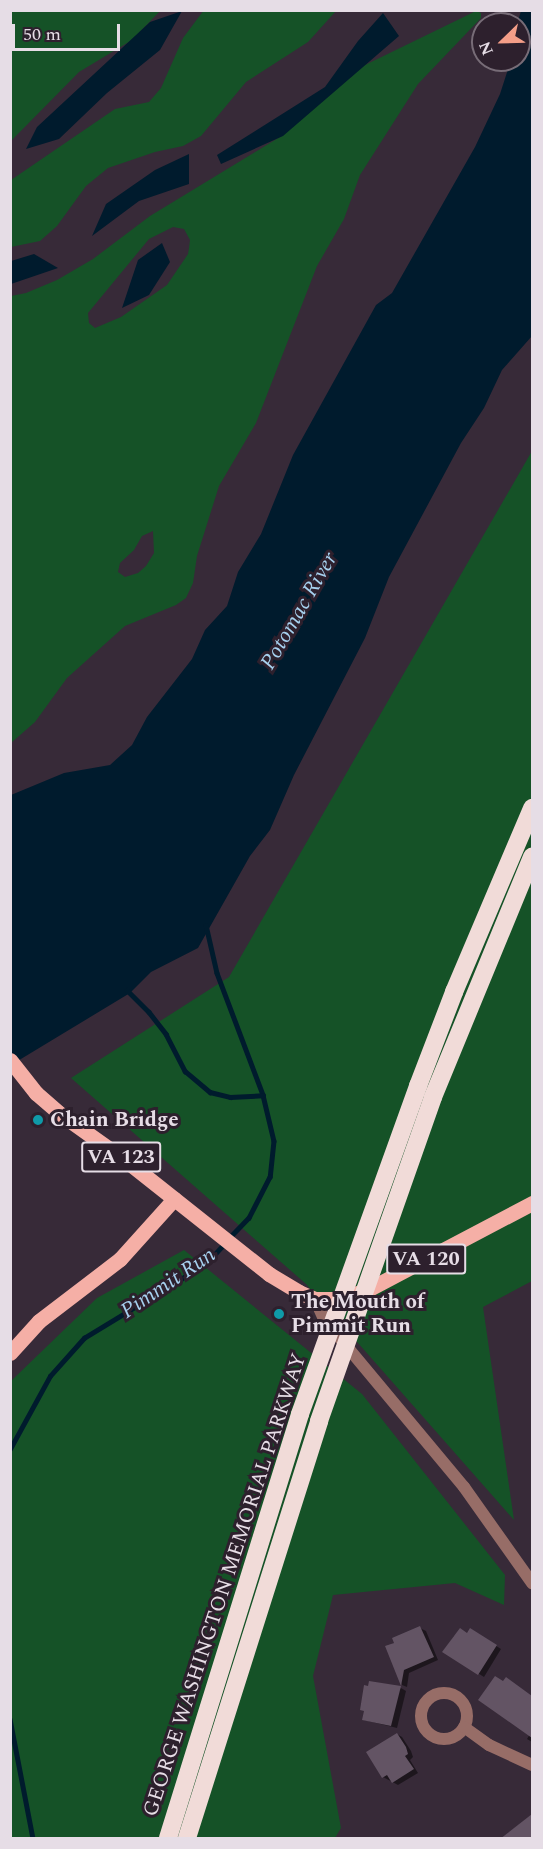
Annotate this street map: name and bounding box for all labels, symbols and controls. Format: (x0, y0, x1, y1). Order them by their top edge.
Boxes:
scale bar (15, 12, 123, 50)
north arrow (471, 12, 531, 72)
text: 50 m (23, 21, 61, 48)
text: N (473, 38, 500, 59)
water label: Potomac River (255, 548, 343, 674)
place label: Chain Bridge (50, 1107, 179, 1133)
marker: Chain Bridge (31, 1113, 45, 1127)
road number: VA 123 (80, 1140, 162, 1174)
water label: Pimmit Run (115, 1242, 221, 1324)
road number: VA 120 (386, 1242, 466, 1276)
place label: The Mouth of Pimmit Run (291, 1289, 425, 1339)
marker: The Mouth of Pimmit Run (272, 1307, 286, 1321)
street label: GEORGE WASHINGTON MEMORIAL PARKWAY (138, 1350, 312, 1820)

